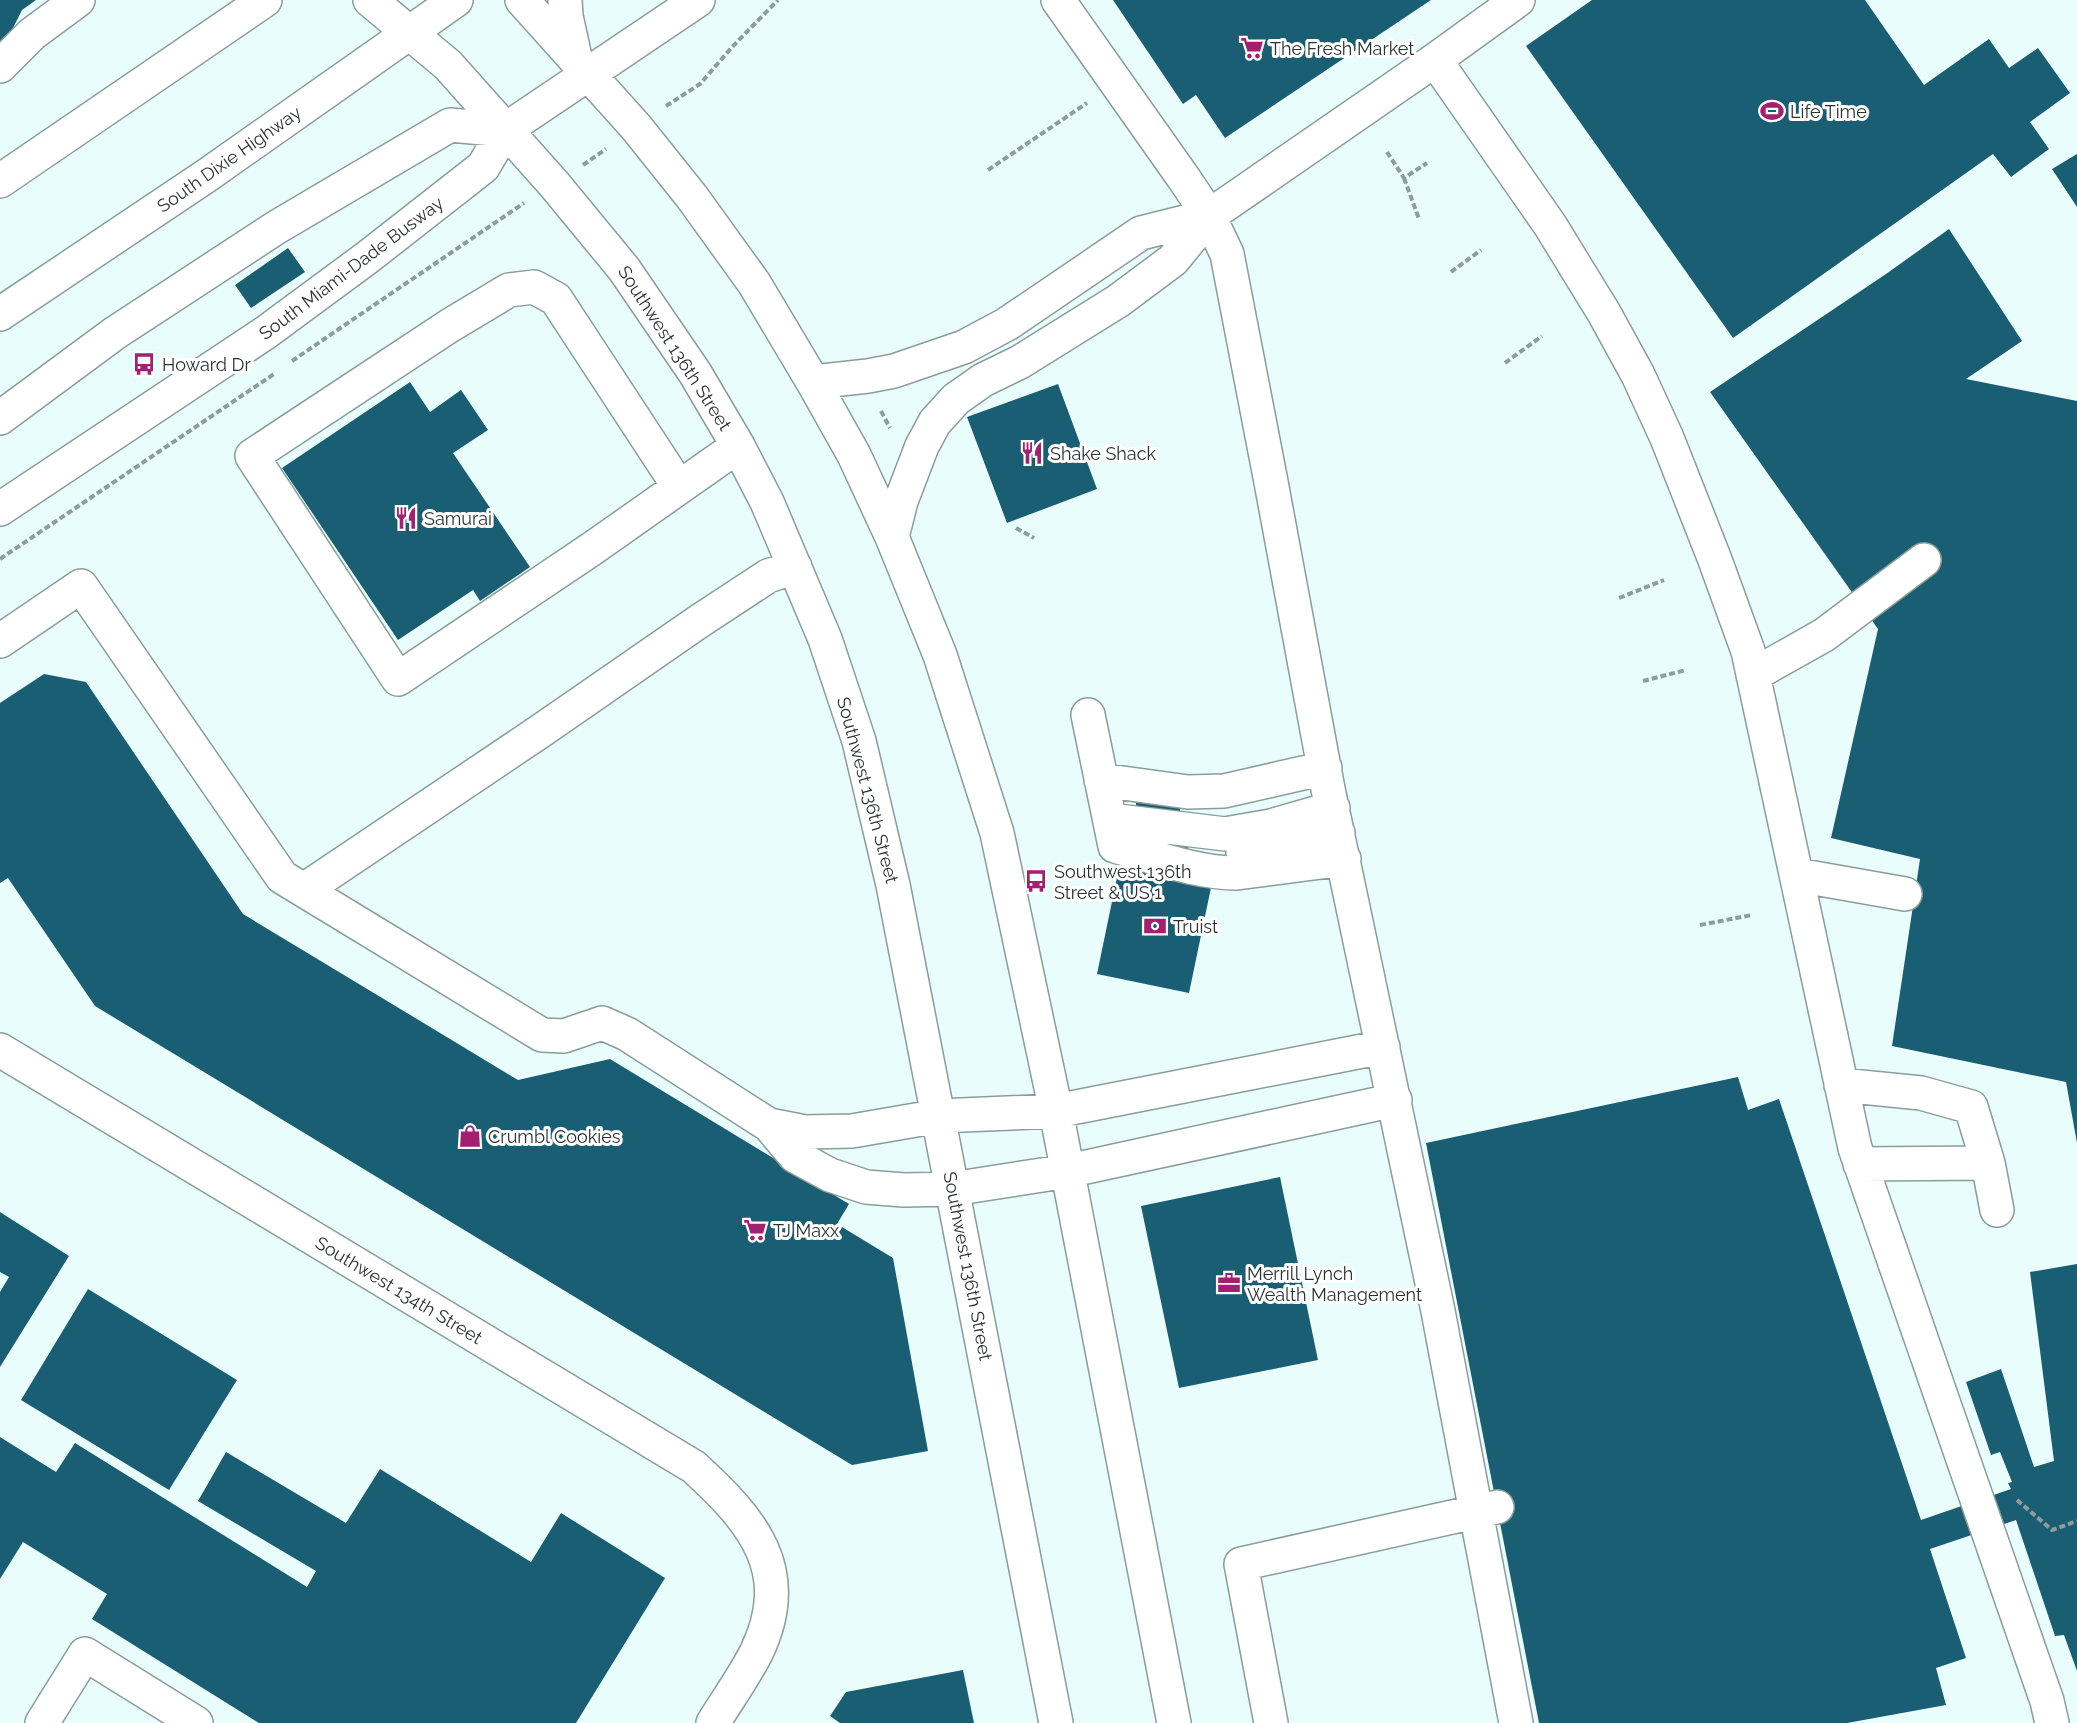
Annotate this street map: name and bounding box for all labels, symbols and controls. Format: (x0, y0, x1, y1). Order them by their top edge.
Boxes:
supermarket icon: The Fresh Market (1239, 35, 1265, 61)
place label: The Fresh Market (1270, 38, 1414, 59)
sports icon: Life Time (1759, 98, 1785, 124)
street label: South Dixie Highway (153, 101, 305, 217)
place label: Life Time (1790, 101, 1867, 122)
street label: South Miami-Dade Busway (255, 192, 447, 344)
street label: Southwest 136th Street (614, 262, 736, 434)
bus stop icon: Howard Dr (131, 351, 157, 377)
place label: Howard Dr (162, 354, 251, 375)
restaurant icon: Shake Shack (1019, 440, 1045, 466)
place label: Shake Shack (1050, 443, 1157, 464)
restaurant icon: Samurai (393, 505, 419, 531)
place label: Samurai (424, 508, 492, 529)
street label: Southwest 136th Street (833, 695, 903, 885)
place label: Southwest 136th Street & US 1 (1054, 861, 1192, 903)
bus stop icon: Southwest 136th Street & US 1 (1023, 868, 1049, 894)
bank icon: Truist (1142, 913, 1168, 939)
place label: Truist (1173, 916, 1218, 937)
shop icon: Crumbl Cookies (457, 1123, 483, 1149)
place label: Crumbl Cookies (488, 1126, 621, 1147)
street label: Southwest 136th Street (939, 1170, 997, 1362)
supermarket icon: TJ Maxx (742, 1217, 768, 1243)
place label: TJ Maxx (773, 1220, 839, 1241)
street label: Southwest 134th Street (312, 1232, 486, 1348)
place label: Merrill Lynch Wealth Management (1247, 1263, 1422, 1305)
office icon: Merrill Lynch Wealth Management (1216, 1270, 1242, 1296)

